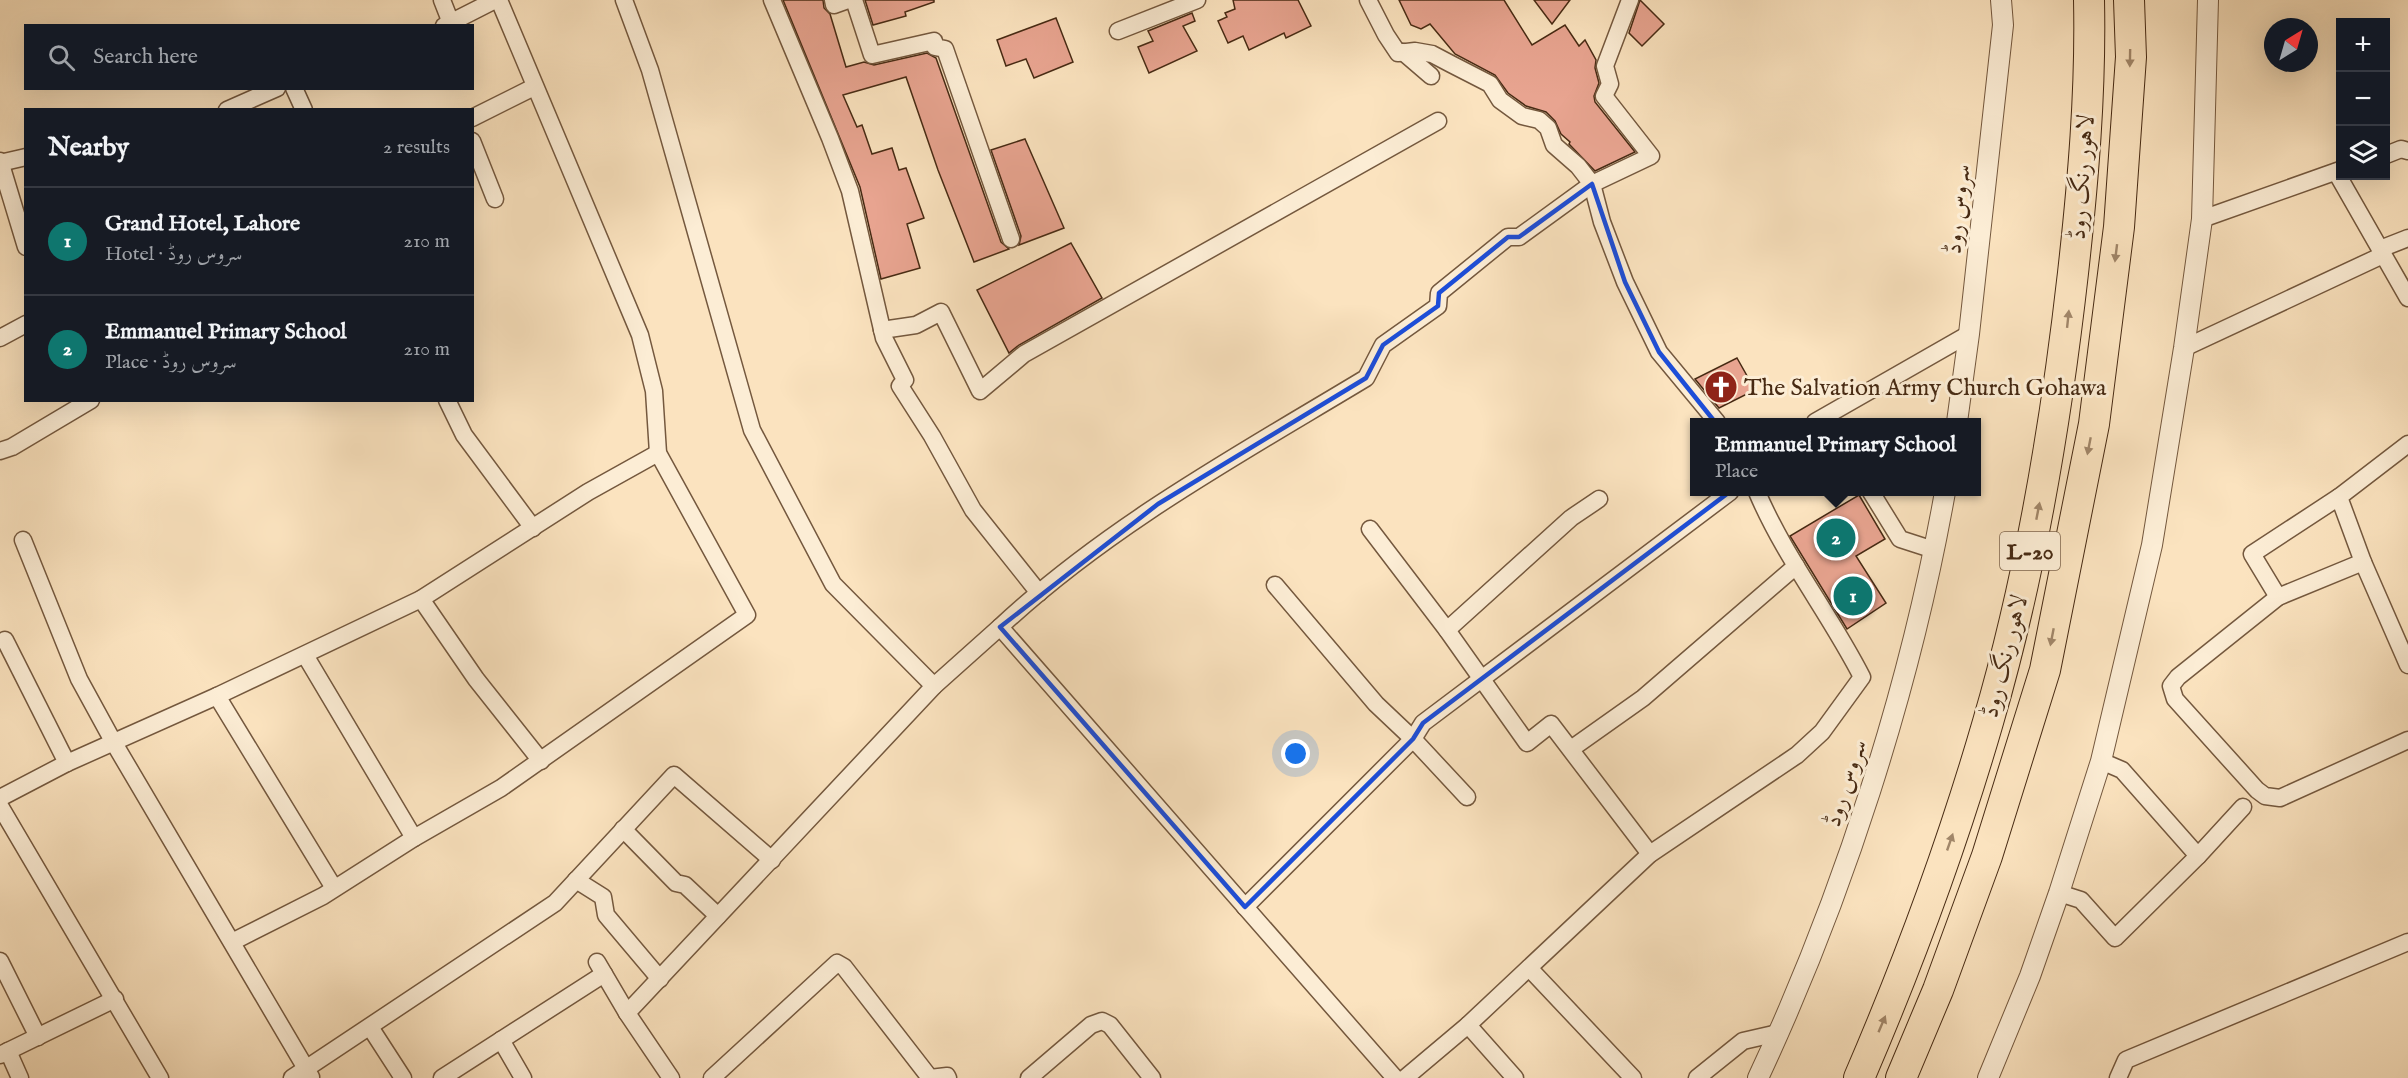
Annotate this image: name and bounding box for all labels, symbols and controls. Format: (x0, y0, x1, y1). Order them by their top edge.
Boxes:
north arrow (2264, 18, 2318, 72)
map controls (2336, 18, 2390, 180)
button: + (2336, 18, 2390, 72)
search box (24, 24, 474, 90)
icon: search (45, 41, 78, 74)
text: Search here (93, 43, 198, 71)
one-way arrow (2126, 49, 2135, 68)
button: − (2336, 72, 2390, 126)
street label: لاہور رنگ روڈ (2062, 113, 2102, 241)
button: layers (2336, 126, 2390, 180)
text: Nearby (48, 131, 129, 164)
text: 2 results (383, 135, 450, 160)
street label: سروس روڈ (1938, 163, 1979, 256)
text: Grand Hotel, Lahore (105, 210, 300, 238)
text: 1 (64, 229, 71, 254)
text: 210 m (404, 229, 450, 254)
text: Hotel · سروس روڈ (105, 242, 242, 267)
one-way arrow (2111, 243, 2120, 262)
one-way arrow (2063, 309, 2073, 328)
text: Emmanuel Primary School (105, 318, 347, 346)
text: 2 (63, 337, 72, 362)
text: 210 m (404, 337, 450, 362)
text: Place · سروس روڈ (105, 350, 237, 375)
church icon: The Salvation Army Church Gohawa (1703, 369, 1739, 405)
place label: The Salvation Army Church Gohawa (1744, 373, 2107, 404)
popup (1690, 418, 1981, 496)
text: Emmanuel Primary School (1715, 431, 1956, 459)
one-way arrow (2084, 437, 2093, 456)
text: Place (1715, 459, 1758, 484)
one-way arrow (2034, 502, 2043, 521)
pin: 2 (1816, 516, 1856, 560)
road number: L-20 (2000, 532, 2060, 570)
pin: 1 (1834, 574, 1872, 618)
street label: لاہور رنگ روڈ (1974, 591, 2036, 721)
one-way arrow (2047, 628, 2056, 647)
street label: سروس روڈ (1818, 736, 1875, 831)
your location (1281, 739, 1310, 768)
one-way arrow (1946, 833, 1956, 851)
one-way arrow (1877, 1015, 1887, 1033)

